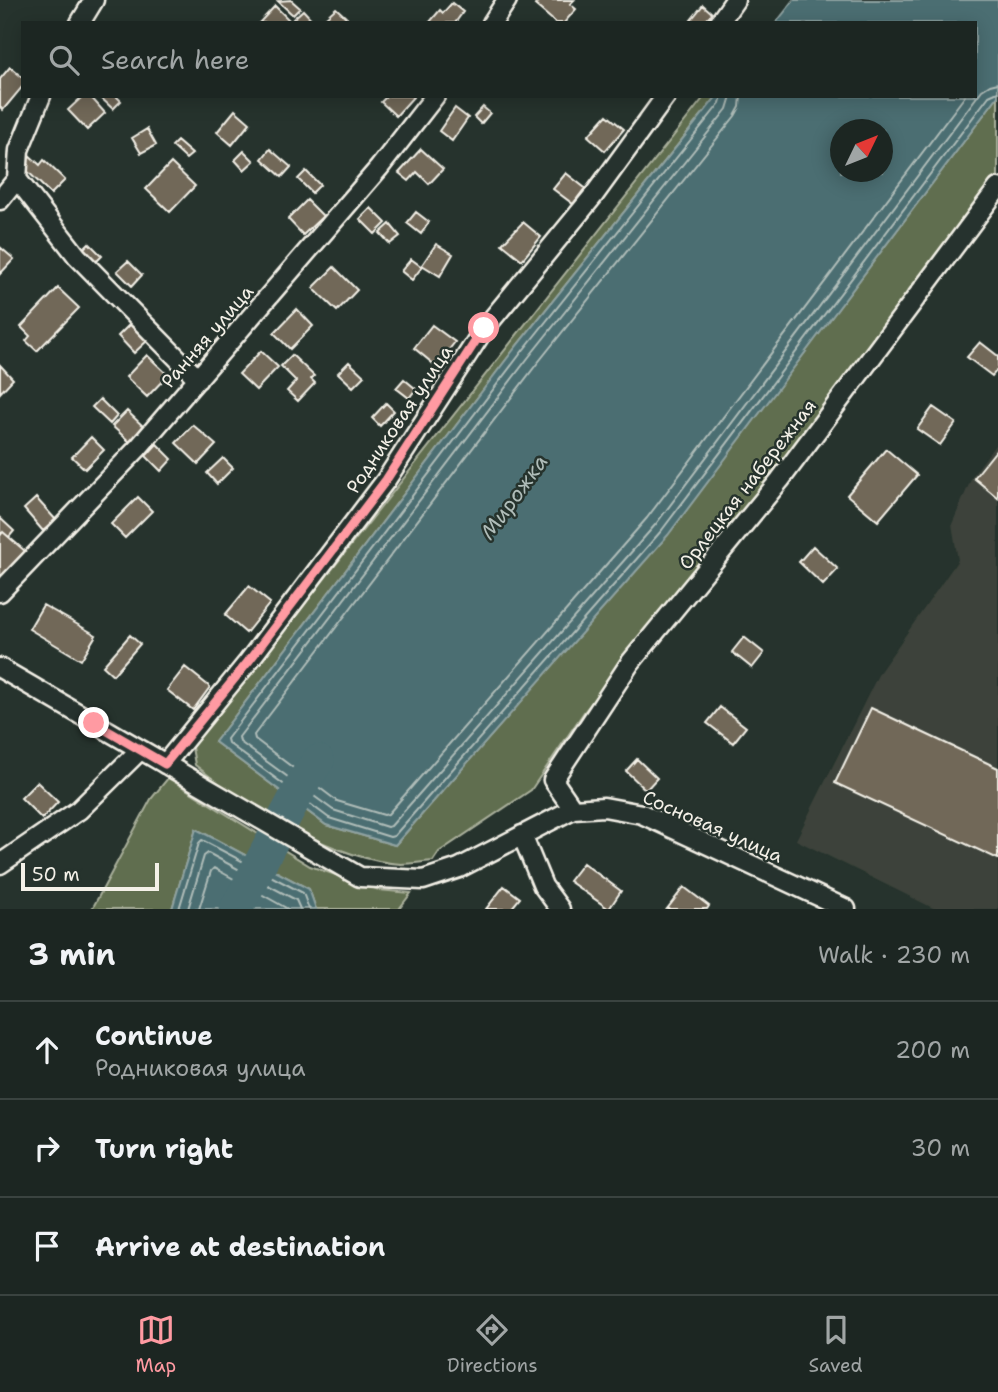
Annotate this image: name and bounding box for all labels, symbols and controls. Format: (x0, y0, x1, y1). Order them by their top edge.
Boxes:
search box (21, 21, 977, 98)
icon: search (45, 41, 83, 79)
text: Search here (101, 42, 250, 77)
north arrow (830, 119, 893, 182)
street label: Ранняя улица (156, 279, 259, 393)
route start (468, 312, 499, 343)
street label: Родниковая улица (340, 340, 459, 498)
street label: Орлецкая набережная (673, 394, 822, 575)
water label: Мирожка (474, 449, 554, 545)
route end (78, 707, 109, 738)
street label: Сосновая улица (639, 784, 787, 869)
scale bar (21, 860, 159, 892)
text: 50 m (32, 862, 80, 887)
text: 3 min (28, 934, 115, 975)
text: Walk · 230 m (818, 940, 970, 970)
text: Continue (95, 1018, 213, 1053)
icon: ahead (28, 1031, 66, 1069)
text: 200 m (895, 1035, 970, 1065)
text: Родниковая улица (95, 1053, 306, 1083)
icon: right (28, 1129, 66, 1167)
text: Turn right (95, 1131, 233, 1166)
text: 30 m (911, 1133, 970, 1163)
icon: arrive (28, 1227, 66, 1265)
text: Arrive at destination (95, 1229, 385, 1264)
tab: Map (135, 1311, 176, 1378)
tab: Directions (447, 1311, 538, 1378)
tab: Saved (809, 1311, 863, 1378)

